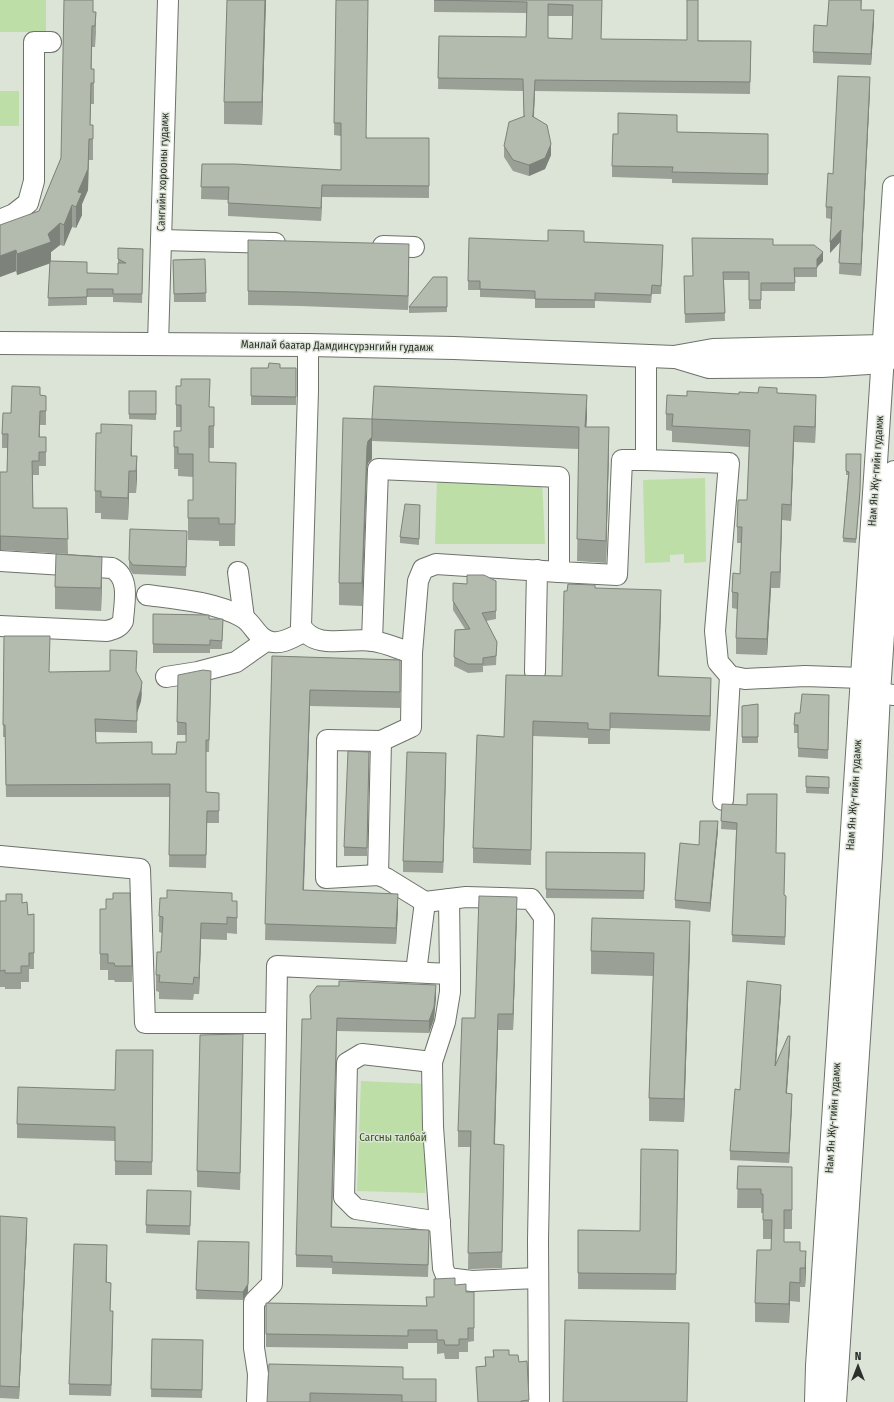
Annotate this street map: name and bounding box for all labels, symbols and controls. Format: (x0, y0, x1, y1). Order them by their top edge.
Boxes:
street label: Сангийн хорооны гудамж (154, 112, 172, 232)
street label: Манлай баатар Дамдинсүрэнгийн гудамж (241, 338, 433, 354)
street label: Нам Ян Жү-гийн гудамж (866, 415, 886, 527)
street label: Нам Ян Жү-гийн гудамж (844, 739, 864, 851)
street label: Нам Ян Жү-гийн гудамж (823, 1062, 843, 1174)
park label: Сагсны талбай (359, 1131, 427, 1144)
north arrow (838, 1346, 878, 1386)
text: N (855, 1350, 861, 1363)

